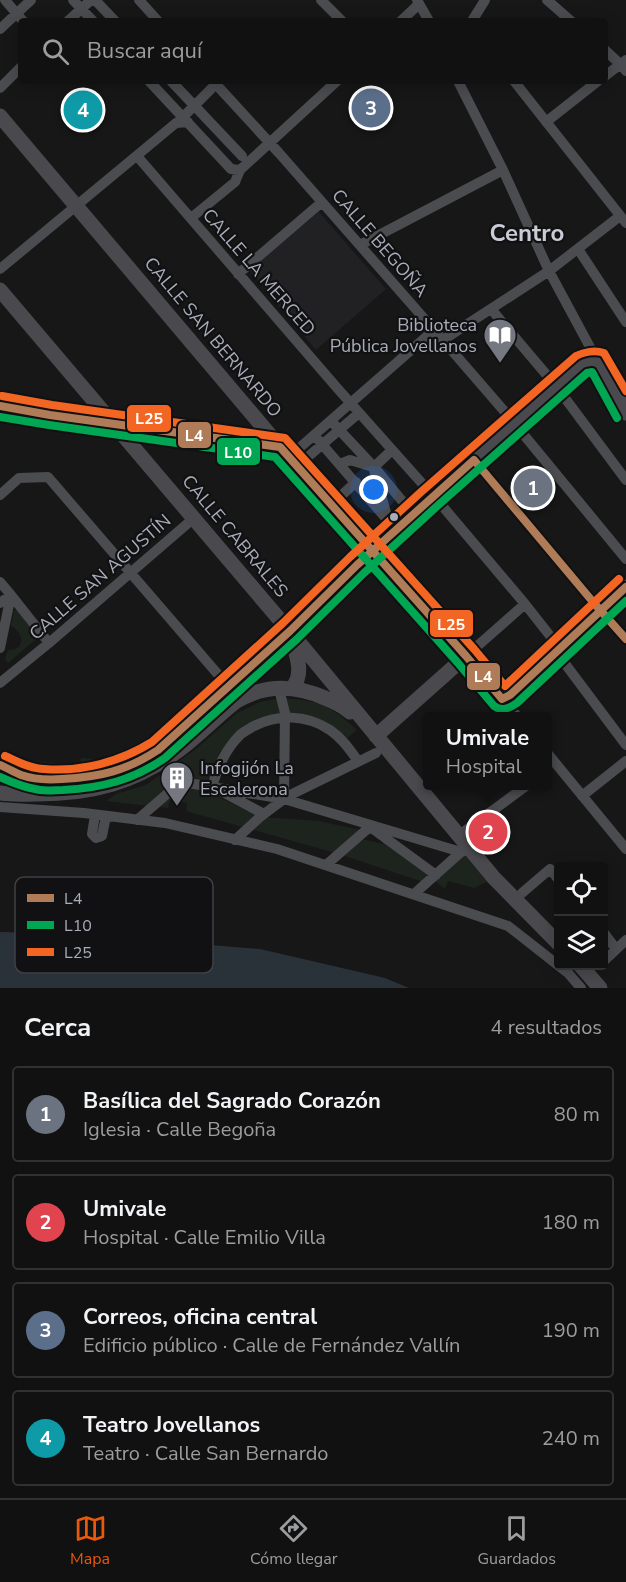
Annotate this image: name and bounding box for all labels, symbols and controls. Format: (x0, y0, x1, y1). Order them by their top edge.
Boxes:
search box (18, 18, 608, 84)
icon: search (39, 35, 72, 68)
text: Buscar aquí (87, 36, 202, 66)
pin: 3 (352, 86, 391, 130)
pin: 4 (64, 88, 103, 132)
street label: CALLE BEGOÑA (326, 184, 434, 302)
street label: CALLE LA MERCED (197, 204, 321, 340)
district label: Centro (490, 217, 564, 249)
street label: CALLE SAN BERNARDO (139, 252, 287, 422)
place label: Biblioteca Pública Jovellanos (330, 313, 477, 358)
library icon: Biblioteca Pública Jovellanos (482, 317, 518, 364)
line badge: L25 (126, 404, 172, 433)
text: L25 (135, 408, 163, 430)
line badge: L4 (177, 421, 212, 449)
text: L4 (185, 425, 204, 447)
line badge: L10 (216, 437, 261, 466)
text: L10 (224, 442, 252, 464)
pin: 1 (514, 466, 552, 510)
street label: CALLE CABRALES (177, 470, 293, 602)
your location (359, 475, 388, 504)
street label: CALLE SAN AGUSTÍN (24, 509, 176, 645)
unlabelled marker (388, 511, 400, 523)
line badge: L25 (429, 609, 474, 638)
text: L25 (437, 614, 465, 636)
line badge: L4 (466, 662, 501, 691)
text: L4 (474, 666, 493, 688)
popup (423, 712, 552, 790)
text: Umivale (446, 723, 529, 753)
text: Hospital (446, 753, 522, 780)
place label: Infogijón La Escalerona (200, 756, 294, 801)
building icon: Infogijón La Escalerona (159, 760, 195, 807)
pin: 2 (468, 810, 508, 854)
map controls (554, 862, 608, 970)
button: locate (554, 862, 608, 916)
legend (15, 877, 213, 973)
text: L4 (64, 888, 83, 910)
text: L10 (64, 915, 92, 937)
button: layers (554, 916, 608, 970)
text: L25 (64, 942, 92, 964)
text: Cerca (24, 1010, 91, 1045)
text: 4 resultados (491, 1014, 602, 1041)
text: Basílica del Sagrado Corazón (83, 1086, 381, 1116)
text: 1 (40, 1101, 52, 1128)
text: 80 m (554, 1101, 600, 1128)
text: Iglesia · Calle Begoña (83, 1116, 276, 1143)
text: Umivale (83, 1194, 166, 1224)
text: 2 (40, 1209, 52, 1236)
text: 180 m (542, 1209, 600, 1236)
text: Hospital · Calle Emilio Villa (83, 1224, 326, 1251)
text: Correos, oficina central (83, 1302, 317, 1332)
text: 3 (40, 1317, 52, 1344)
text: 190 m (542, 1317, 600, 1344)
text: Edificio público · Calle de Fernández Vallín (83, 1332, 460, 1359)
text: Teatro Jovellanos (83, 1410, 260, 1440)
text: 4 (40, 1425, 52, 1452)
text: 240 m (542, 1425, 600, 1452)
text: Teatro · Calle San Bernardo (83, 1440, 329, 1467)
tab: Mapa (70, 1512, 110, 1570)
tab: Cómo llegar (250, 1512, 337, 1570)
tab: Guardados (478, 1512, 556, 1570)

